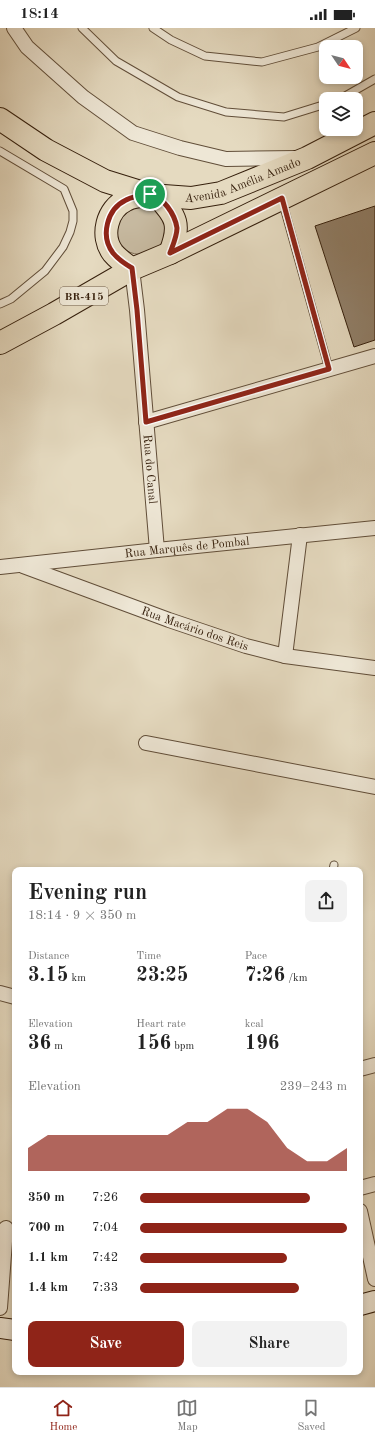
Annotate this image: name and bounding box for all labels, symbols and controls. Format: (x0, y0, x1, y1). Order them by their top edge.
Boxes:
text: 18:14 (20, 7, 59, 22)
north arrow (319, 40, 363, 84)
map controls (319, 40, 363, 136)
button: layers (319, 92, 363, 136)
street label: Avenida Amélia Amado (184, 156, 303, 205)
pin (133, 177, 167, 211)
icon: arrive (139, 183, 161, 205)
road number: BR-415 (60, 287, 108, 305)
street label: Rua do Canal (140, 434, 158, 504)
street label: Rua Marquês de Pombal (124, 536, 250, 560)
street label: Rua Macário dos Reis (139, 605, 250, 653)
button: share (305, 880, 347, 922)
text: Evening run (28, 882, 147, 904)
text: 18:14 · 9 × 350 m (28, 909, 136, 922)
text: Distance (28, 951, 69, 962)
text: Time (136, 951, 161, 962)
text: Pace (245, 951, 267, 962)
text: 3.15 (28, 966, 68, 986)
text: 23:25 (136, 966, 188, 986)
text: 7:26 (245, 966, 285, 986)
text: km (68, 973, 86, 984)
text: /km (285, 973, 308, 984)
text: Elevation (28, 1019, 73, 1030)
text: Heart rate (136, 1019, 186, 1030)
text: kcal (245, 1019, 264, 1030)
text: 36 (28, 1034, 51, 1054)
text: 156 (136, 1034, 171, 1054)
text: 196 (245, 1034, 279, 1054)
text: m (51, 1041, 63, 1052)
text: bpm (171, 1041, 194, 1052)
text: Elevation (28, 1080, 81, 1093)
text: 239–243 m (280, 1080, 347, 1093)
text: 350 m (28, 1191, 65, 1204)
text: 7:26 (92, 1191, 118, 1204)
text: 700 m (28, 1221, 65, 1234)
text: 7:04 (92, 1221, 118, 1234)
text: 1.1 km (28, 1251, 68, 1264)
text: 7:42 (92, 1251, 118, 1264)
text: 1.4 km (28, 1281, 68, 1294)
text: 7:33 (92, 1281, 118, 1294)
button: Save (28, 1321, 184, 1367)
button: Share (192, 1321, 347, 1367)
tab: Home (50, 1397, 77, 1435)
tab: Map (176, 1397, 198, 1435)
tab: Saved (297, 1397, 325, 1435)

